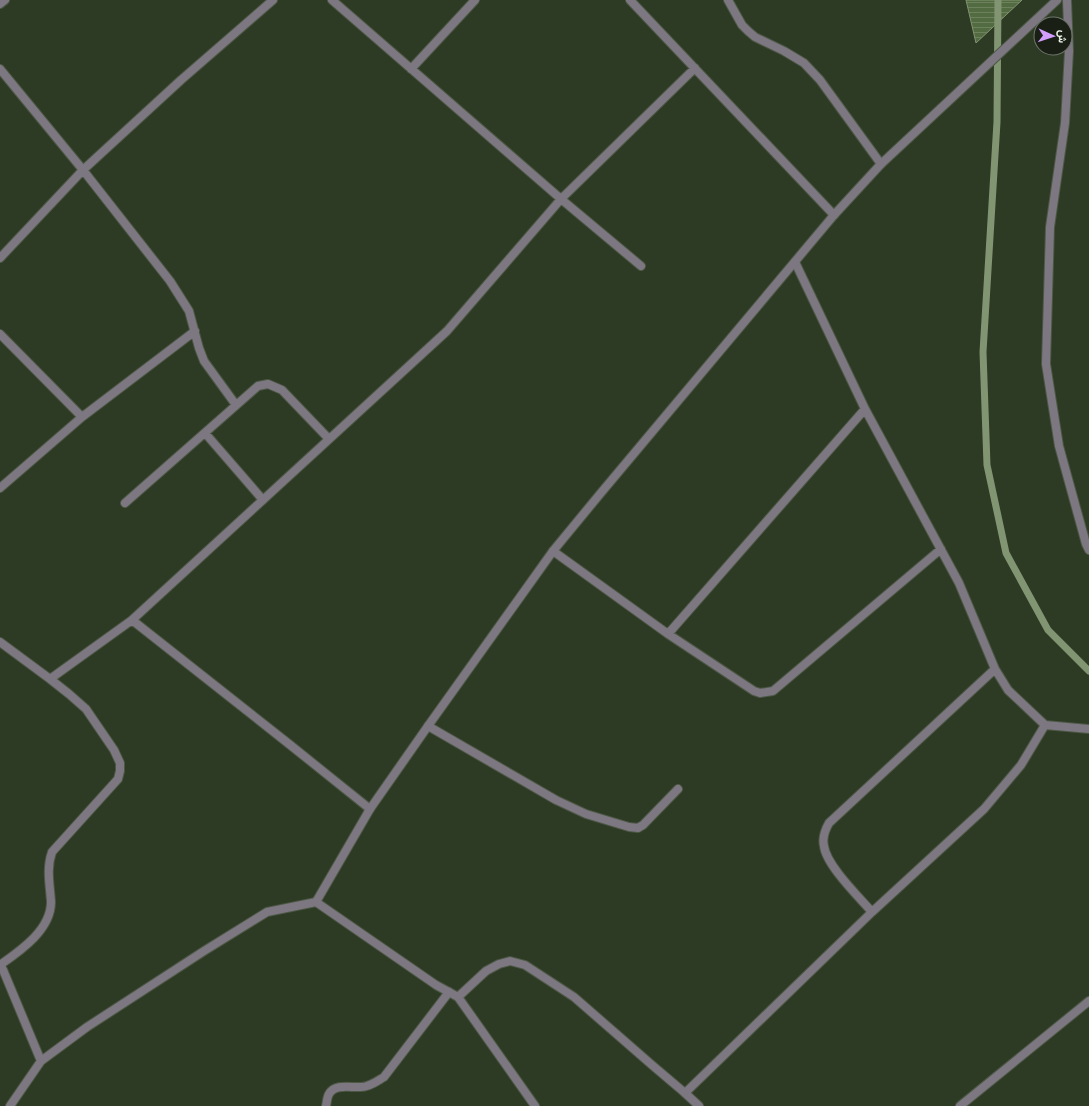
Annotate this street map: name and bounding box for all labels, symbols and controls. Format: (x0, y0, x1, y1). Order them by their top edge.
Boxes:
north arrow (1033, 16, 1073, 56)
text: ش (1056, 30, 1070, 43)

